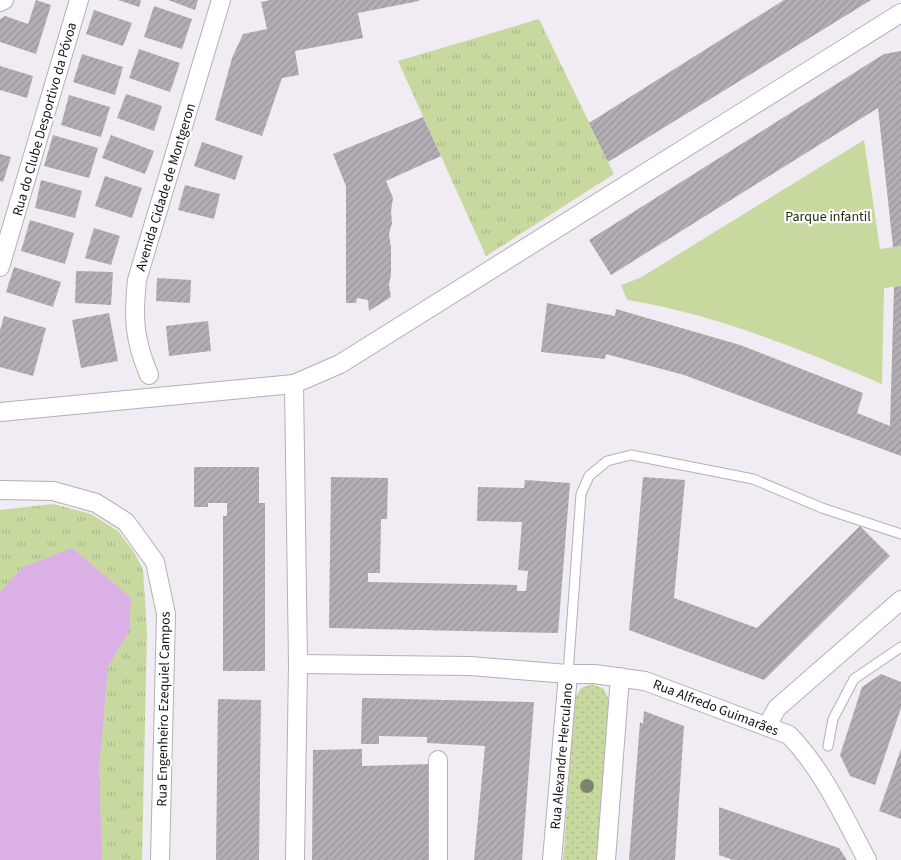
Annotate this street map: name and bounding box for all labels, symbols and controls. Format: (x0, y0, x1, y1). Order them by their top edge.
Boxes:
street label: Rua do Clube Desportivo da Póvoa (8, 20, 82, 218)
street label: Avenida Cidade de Montgeron (131, 101, 201, 274)
park label: Parque infantil (785, 207, 871, 227)
street label: Rua Engenheiro Ezequiel Campos (152, 611, 176, 807)
street label: Rua Alfredo Guimarães (650, 675, 782, 741)
street label: Rua Alexandre Herculano (546, 682, 578, 830)

